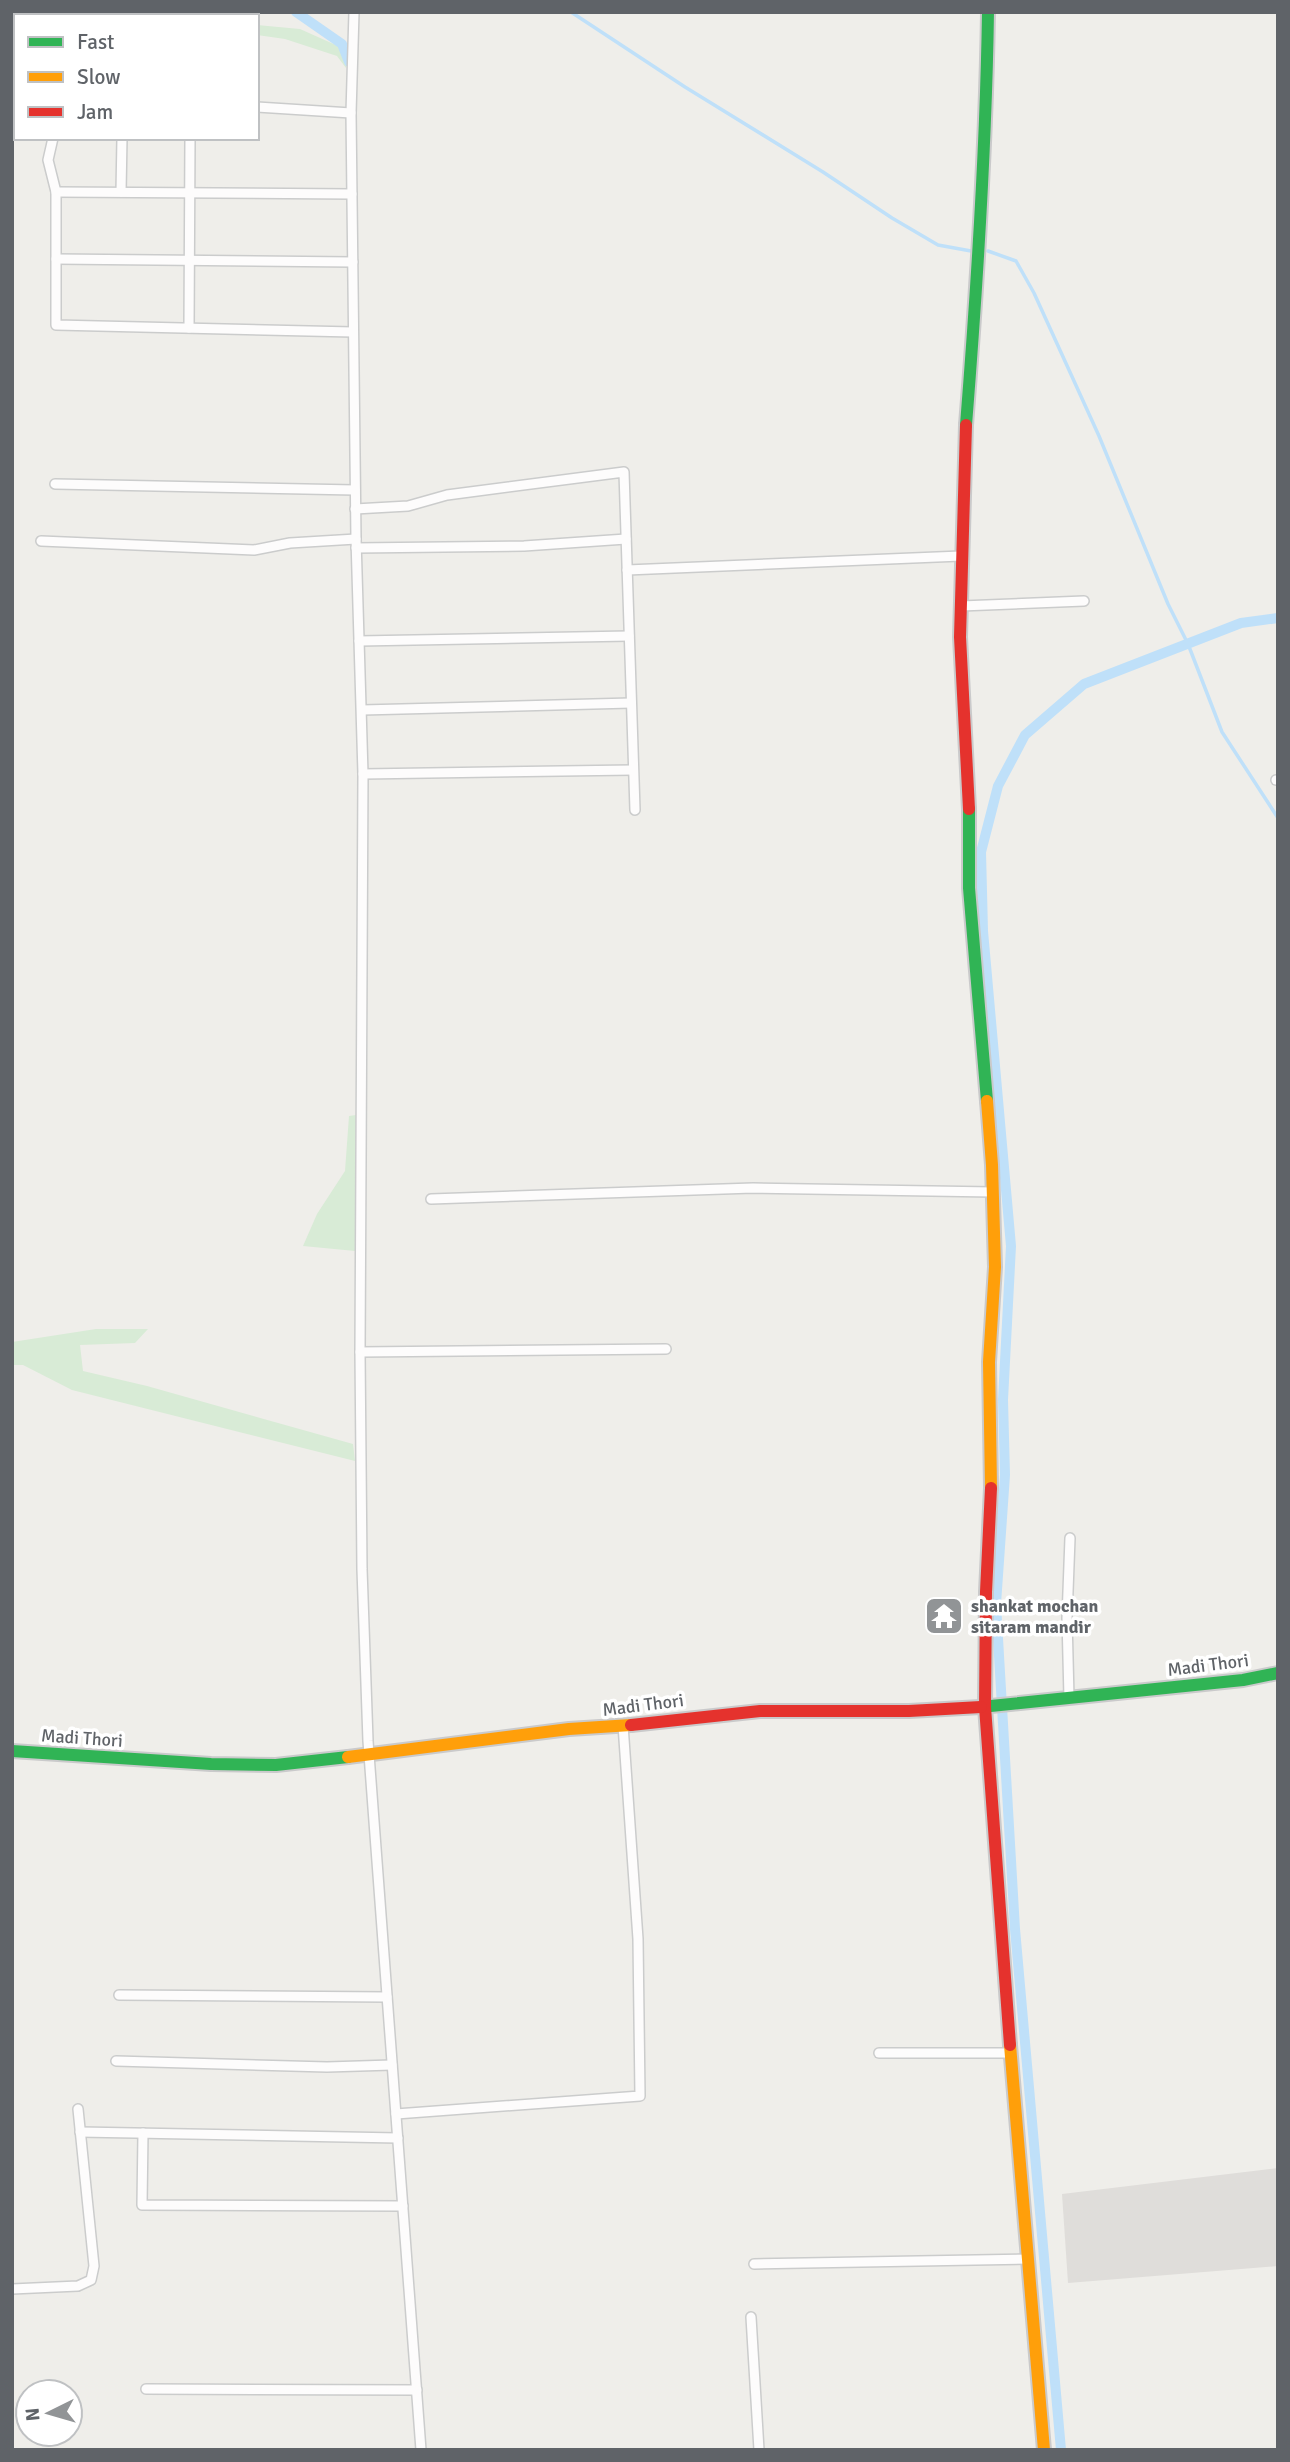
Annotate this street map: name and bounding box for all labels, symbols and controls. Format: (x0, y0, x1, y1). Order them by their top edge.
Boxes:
legend (14, 14, 259, 140)
text: Fast (77, 29, 114, 55)
text: Slow (77, 64, 121, 90)
text: Jam (77, 99, 113, 125)
temple icon: shankat mochan sitaram mandir (923, 1595, 965, 1637)
place label: shankat mochan sitaram mandir (971, 1595, 1099, 1638)
street label: Madi Thori (1166, 1649, 1250, 1681)
street label: Madi Thori (601, 1689, 685, 1721)
street label: Madi Thori (40, 1724, 124, 1752)
north arrow (14, 2378, 84, 2448)
text: N (21, 2407, 46, 2422)

